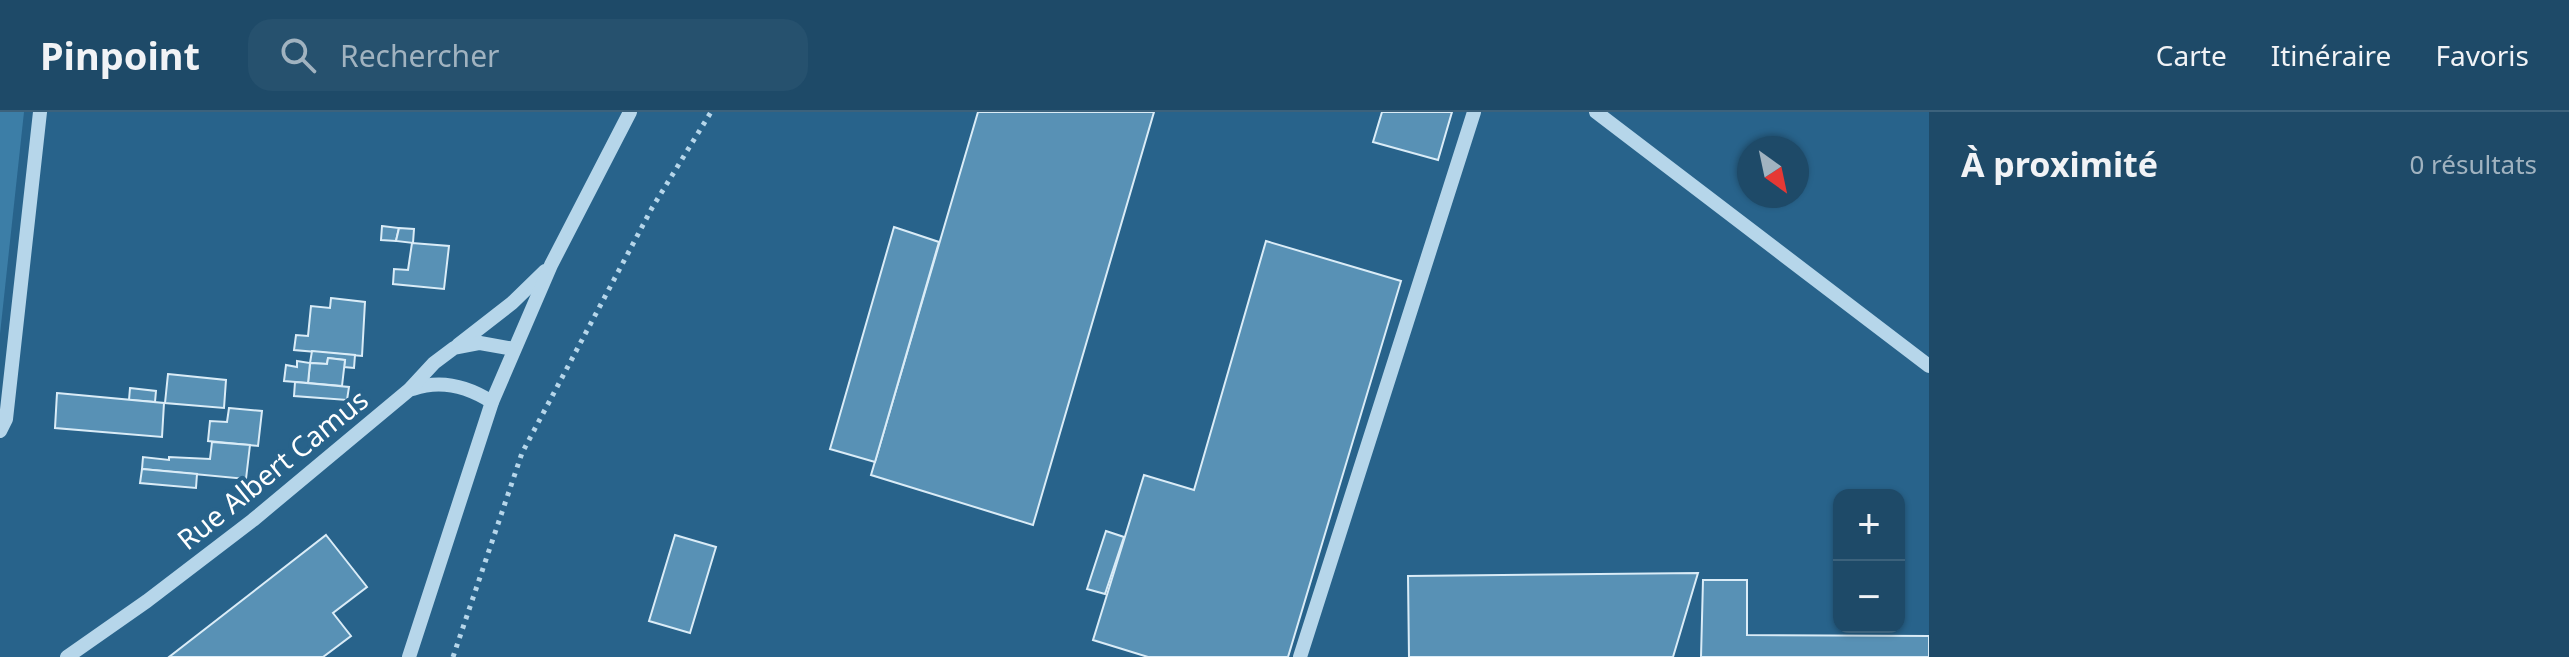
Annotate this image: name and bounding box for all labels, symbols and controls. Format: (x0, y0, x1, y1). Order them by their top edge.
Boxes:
search box (248, 19, 808, 91)
text: Pinpoint (40, 29, 200, 81)
icon: search (276, 33, 320, 77)
text: Rechercher (340, 35, 499, 76)
text: Carte (2156, 36, 2227, 74)
text: Itinéraire (2271, 36, 2391, 74)
text: Favoris (2435, 36, 2529, 74)
north arrow (1737, 136, 1809, 208)
text: À proximité (1961, 141, 2158, 187)
text: 0 résultats (2409, 146, 2537, 182)
street label: Rue Albert Camus (169, 380, 375, 558)
map controls (1833, 489, 1905, 633)
button: + (1833, 489, 1905, 561)
button: − (1833, 561, 1905, 633)

